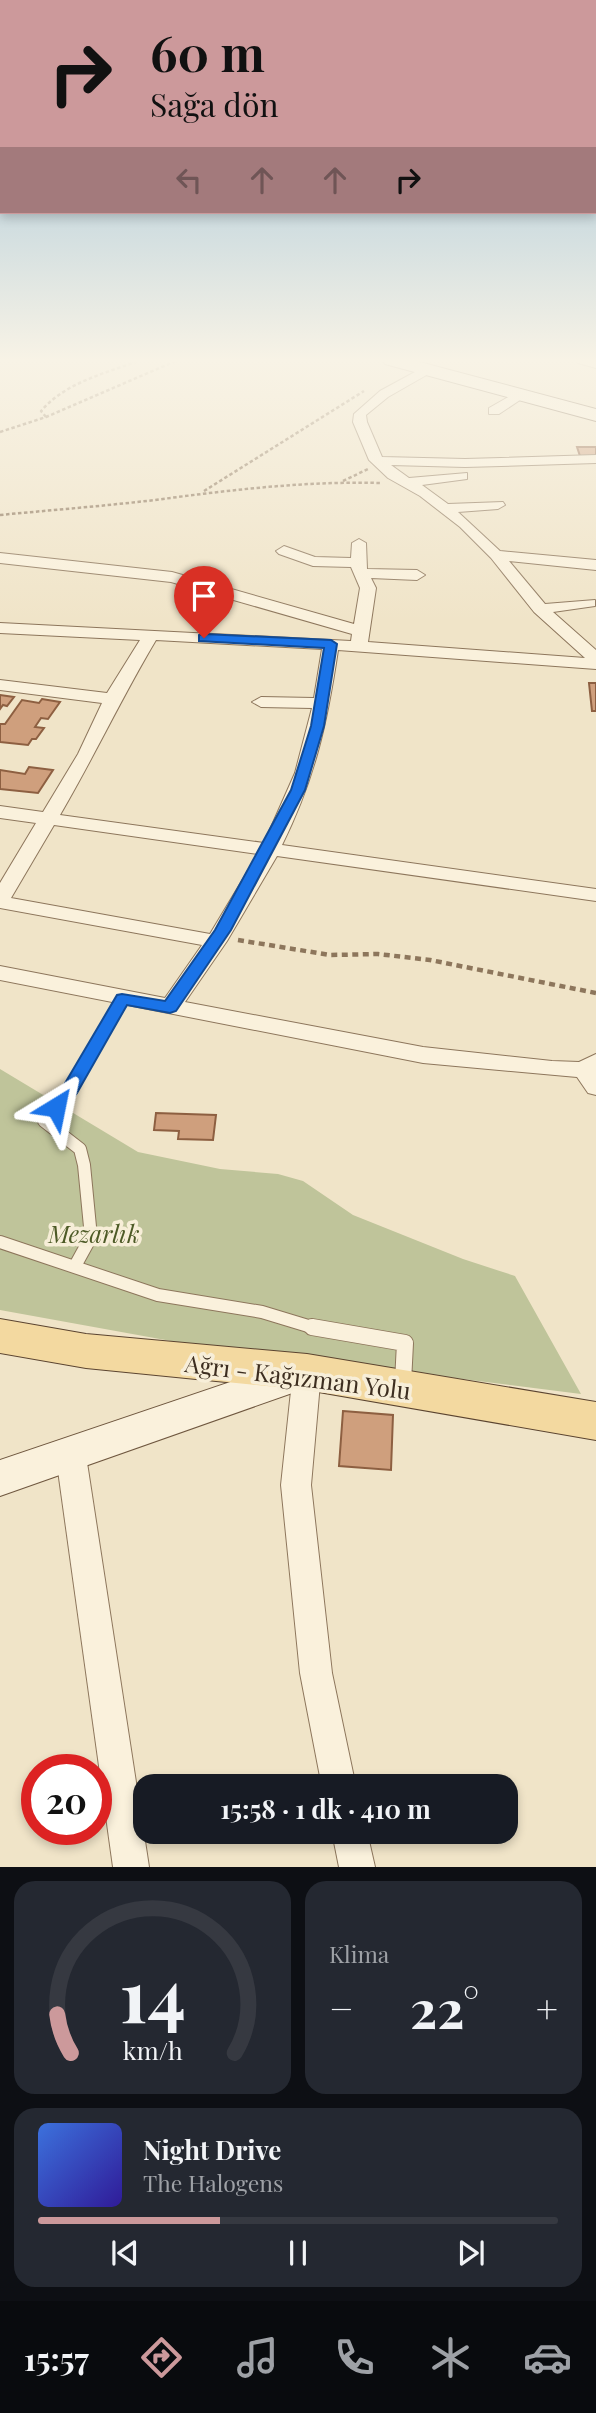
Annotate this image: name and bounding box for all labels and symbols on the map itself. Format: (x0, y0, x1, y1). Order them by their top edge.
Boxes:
pin (174, 566, 234, 638)
position arrow (19, 1070, 93, 1144)
park label: Mezarlık (47, 1217, 140, 1249)
street label: Ağrı - Kağızman Yolu (182, 1346, 413, 1406)
speed limit sign: 20 (21, 1754, 112, 1845)

